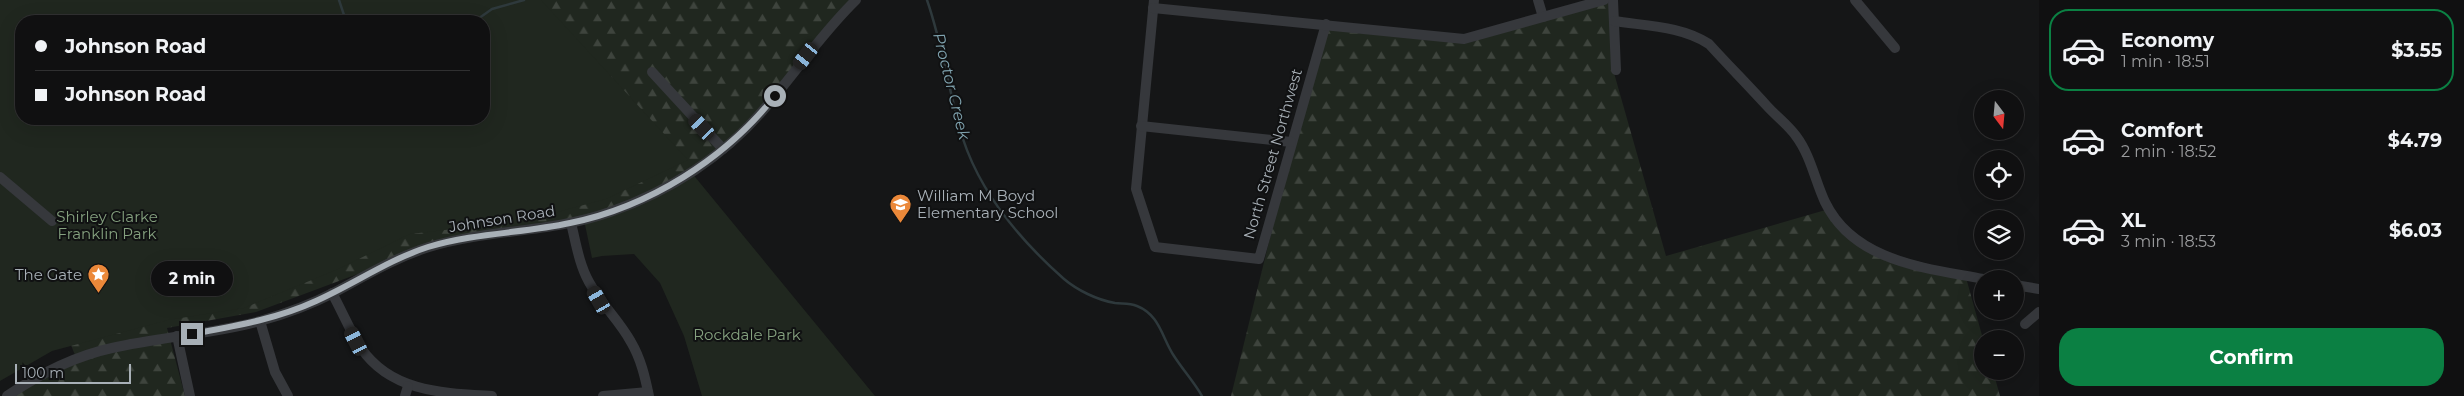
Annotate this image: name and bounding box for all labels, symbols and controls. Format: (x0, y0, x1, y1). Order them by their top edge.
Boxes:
icon: car (2061, 28, 2106, 73)
text: Economy (2121, 29, 2214, 52)
water label: Proctor Creek (929, 31, 974, 143)
text: Johnson Road (65, 35, 206, 58)
text: $3.55 (2391, 39, 2442, 62)
car (790, 40, 821, 72)
text: 1 min · 18:51 (2121, 52, 2210, 71)
street label: North Street Northwest (1239, 66, 1306, 241)
text: Johnson Road (65, 83, 206, 106)
route start (764, 85, 786, 107)
north arrow (1974, 90, 2024, 140)
map controls (1974, 90, 2024, 380)
car (686, 111, 717, 143)
icon: car (2061, 118, 2106, 163)
text: Comfort (2121, 119, 2203, 142)
text: $4.79 (2388, 129, 2442, 152)
text: 2 min · 18:52 (2121, 142, 2216, 161)
button: locate (1974, 150, 2024, 200)
place label: William M Boyd Elementary School (917, 186, 1058, 222)
school or university icon: William M Boyd Elementary School (889, 193, 913, 224)
street label: Johnson Road (446, 201, 556, 236)
park label: Shirley Clarke Franklin Park (56, 207, 158, 243)
icon: car (2061, 208, 2106, 253)
text: XL (2121, 209, 2146, 232)
button: layers (1974, 210, 2024, 260)
text: $6.03 (2389, 219, 2442, 242)
text: 3 min · 18:53 (2121, 232, 2216, 251)
callout: 2 min (151, 262, 233, 296)
place icon: The Gate (86, 263, 110, 294)
place label: The Gate (15, 265, 82, 284)
text: 2 min (169, 269, 215, 288)
button: + (1974, 270, 2024, 320)
car (585, 283, 612, 317)
route end (181, 323, 203, 345)
car (342, 324, 369, 358)
park label: Rockdale Park (693, 325, 801, 344)
button: Confirm (2059, 328, 2444, 386)
button: − (1974, 330, 2024, 380)
scale bar (15, 361, 131, 384)
text: 100 m (22, 364, 64, 382)

